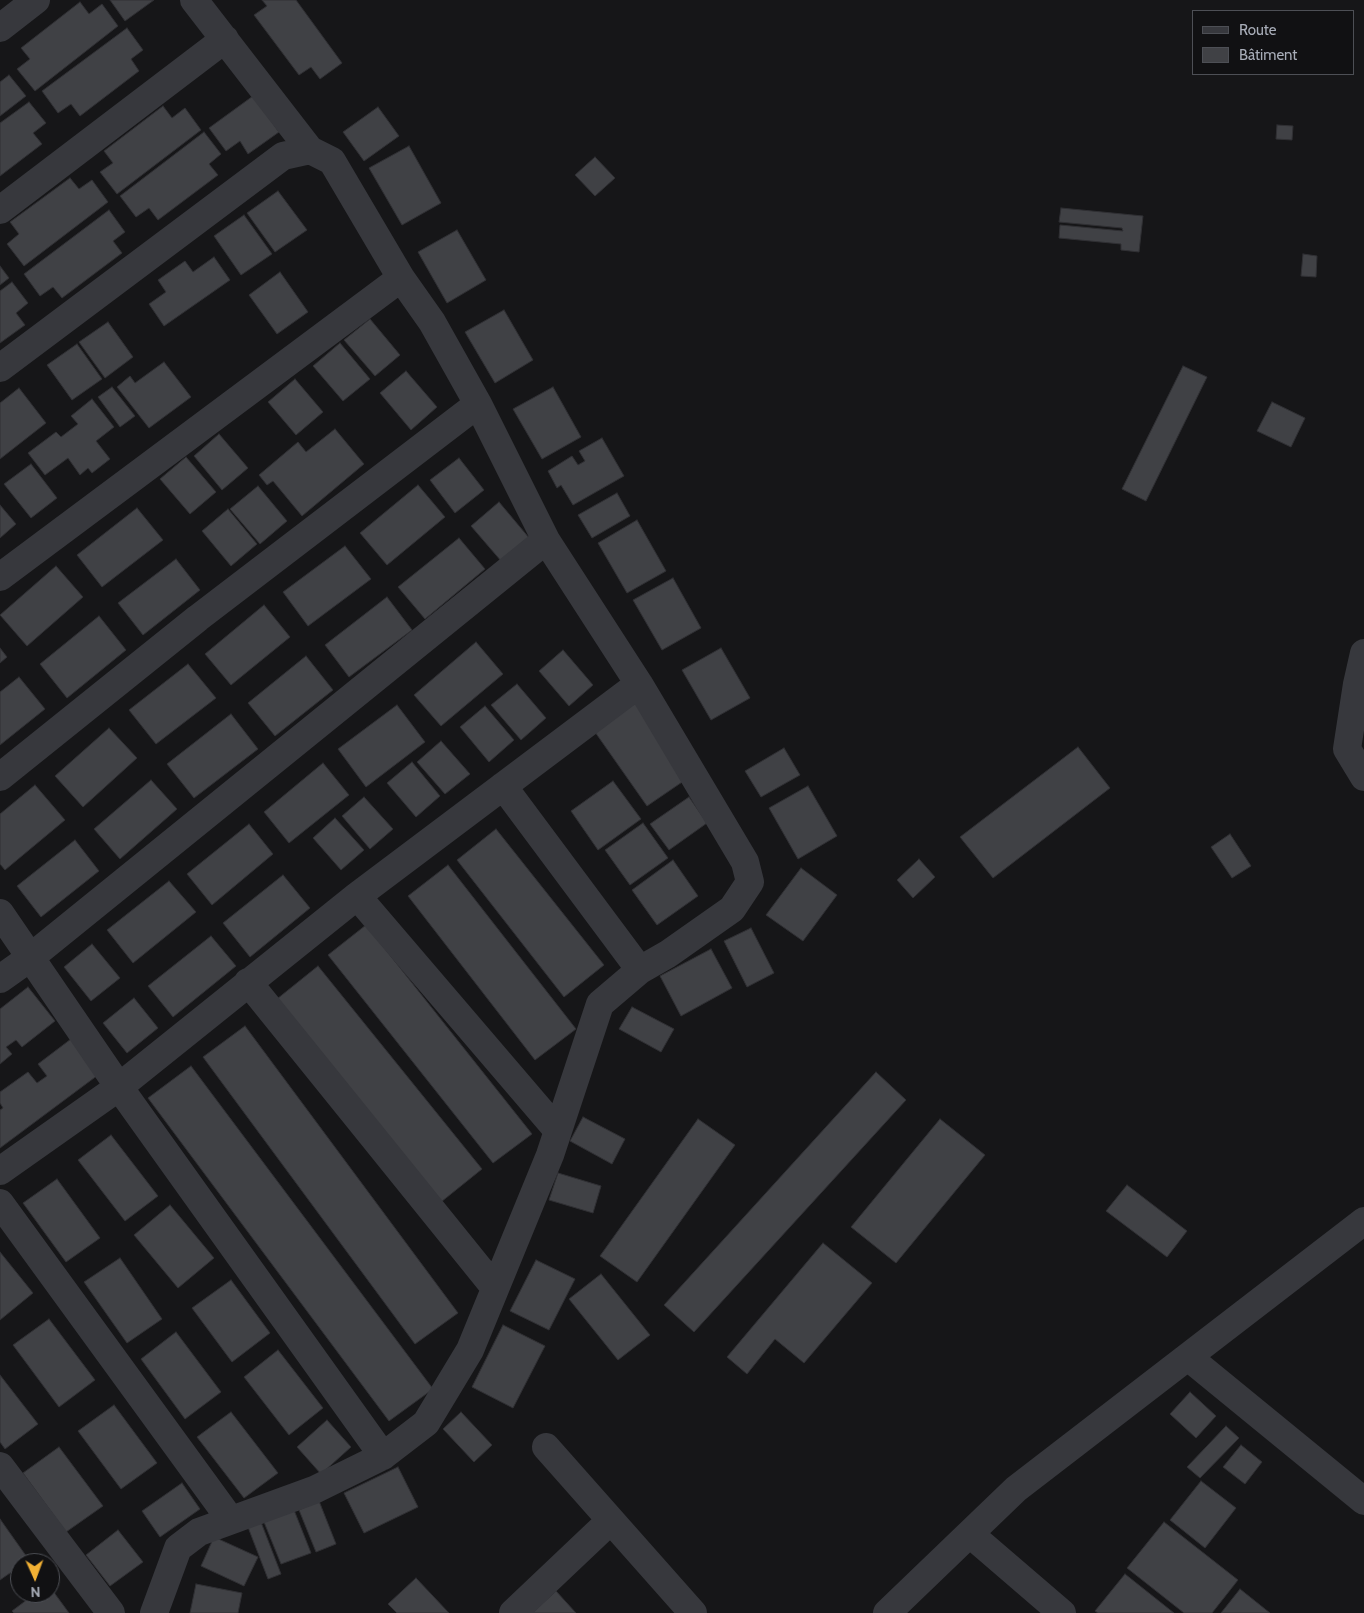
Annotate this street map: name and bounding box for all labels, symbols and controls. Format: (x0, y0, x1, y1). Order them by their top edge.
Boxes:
legend (1192, 10, 1354, 75)
text: Route (1239, 21, 1277, 39)
text: Bâtiment (1239, 46, 1297, 64)
north arrow (10, 1553, 60, 1603)
text: N (30, 1583, 41, 1601)

